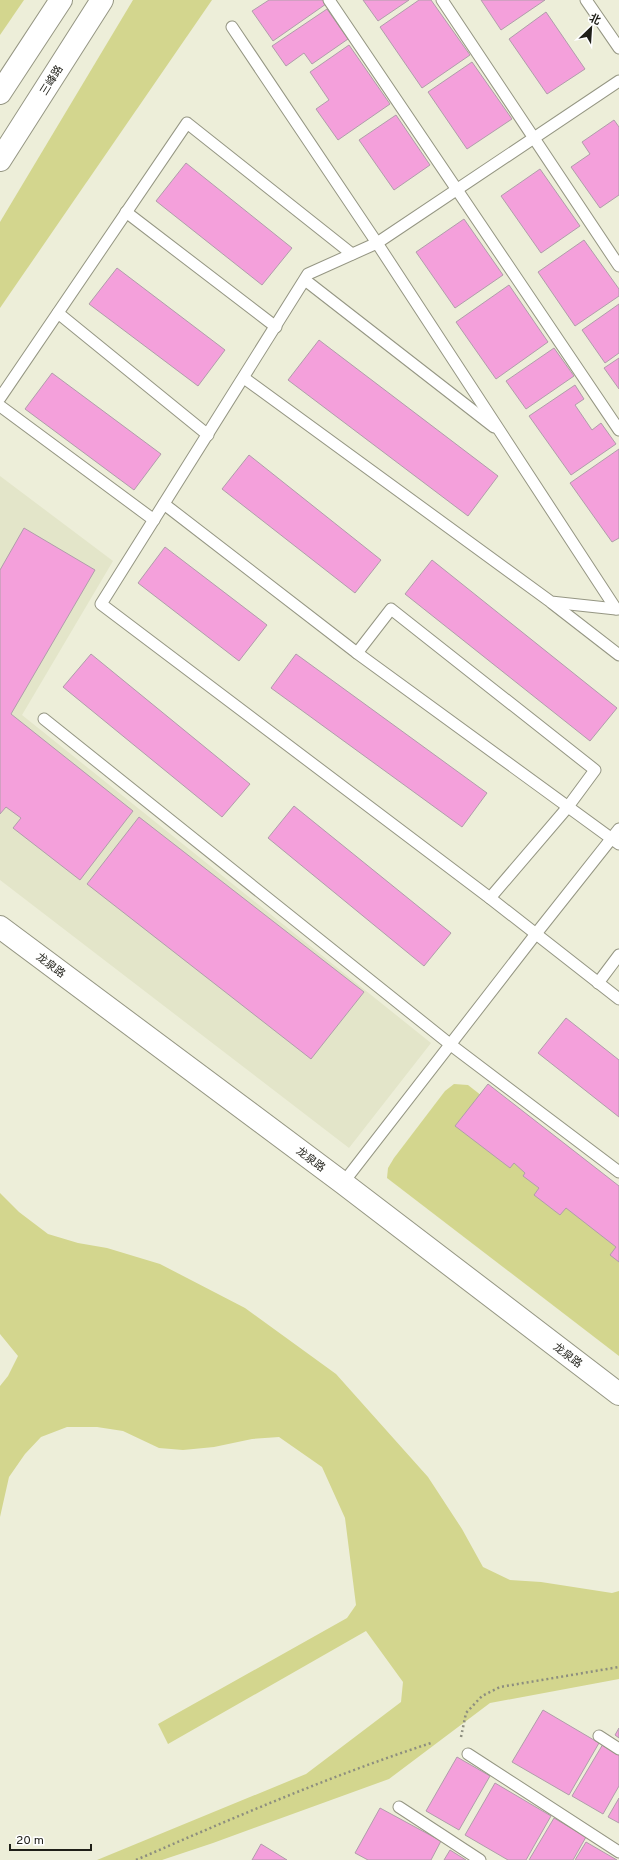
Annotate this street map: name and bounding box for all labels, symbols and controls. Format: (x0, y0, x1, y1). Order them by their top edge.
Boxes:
north arrow (571, 8, 611, 48)
text: 北 (587, 11, 603, 29)
street label: 三峰路 (37, 63, 67, 98)
street label: 龙泉路 (33, 950, 68, 981)
street label: 龙泉路 (293, 1144, 328, 1175)
street label: 龙泉路 (550, 1340, 585, 1371)
scale bar (10, 1826, 91, 1852)
text: 20 m (16, 1833, 44, 1849)

